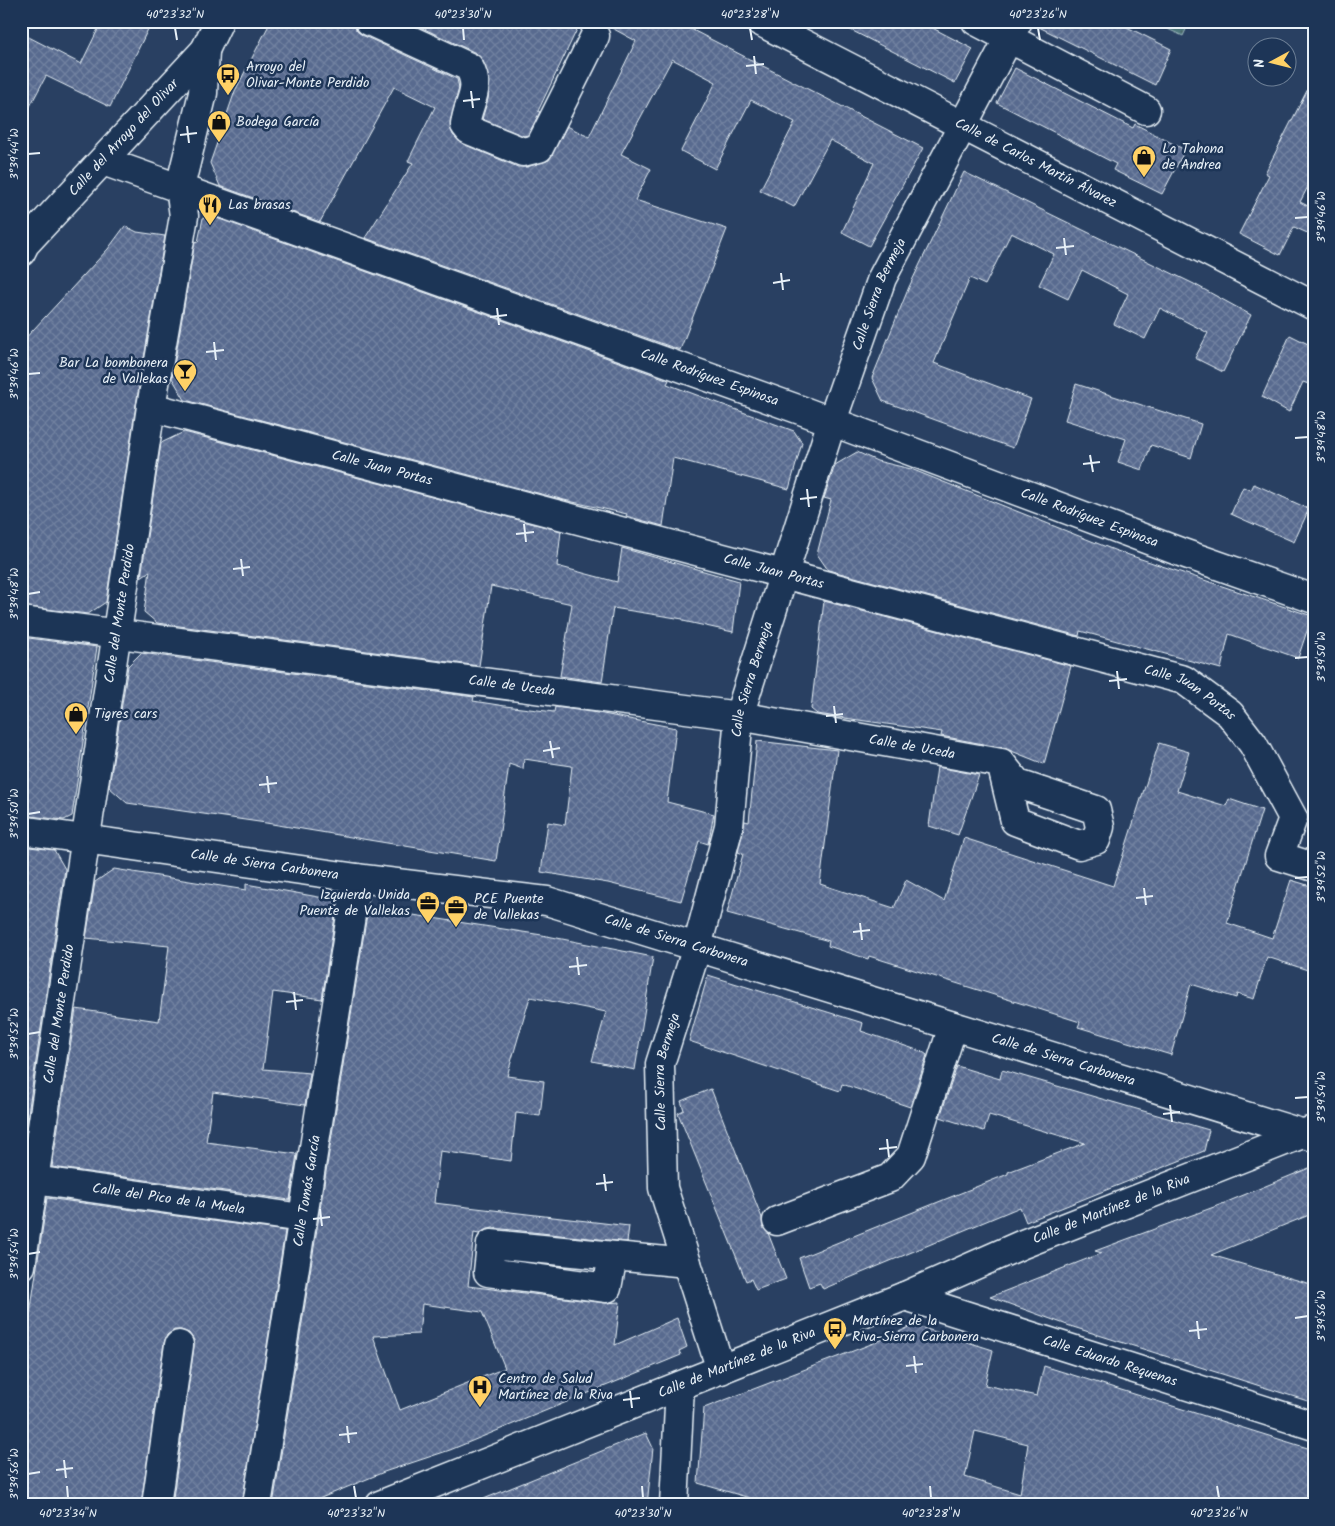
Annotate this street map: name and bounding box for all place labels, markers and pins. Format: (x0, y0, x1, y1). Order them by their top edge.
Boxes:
place label: Arroyo del Olivar-Monte Perdido (246, 56, 369, 94)
bus stop icon: Arroyo del Olivar-Monte Perdido (215, 62, 241, 96)
shop icon: Bodega García (206, 109, 232, 143)
place label: Bodega García (236, 111, 319, 133)
place label: La Tahona de Andrea (1162, 138, 1224, 176)
shop icon: La Tahona de Andrea (1131, 144, 1157, 178)
restaurant icon: Las brasas (197, 192, 223, 226)
place label: Las brasas (228, 194, 291, 216)
place label: Bar La bombonera de Vallekas (59, 352, 168, 390)
bar icon: Bar La bombonera de Vallekas (172, 358, 198, 392)
shop icon: Tigres cars (63, 701, 89, 735)
place label: Tigres cars (94, 703, 157, 725)
place label: Izquierda Unida Puente de Vallekas (299, 884, 410, 922)
place label: PCE Puente de Vallekas (474, 888, 544, 926)
office icon: Izquierda Unida Puente de Vallekas (415, 890, 441, 924)
office icon: PCE Puente de Vallekas (443, 894, 469, 928)
place label: Martínez de la Riva-Sierra Carbonera (852, 1310, 979, 1348)
bus stop icon: Martínez de la Riva-Sierra Carbonera (822, 1316, 848, 1350)
place label: Centro de Salud Martínez de la Riva (498, 1368, 613, 1406)
hospital icon: Centro de Salud Martínez de la Riva (467, 1374, 493, 1408)

